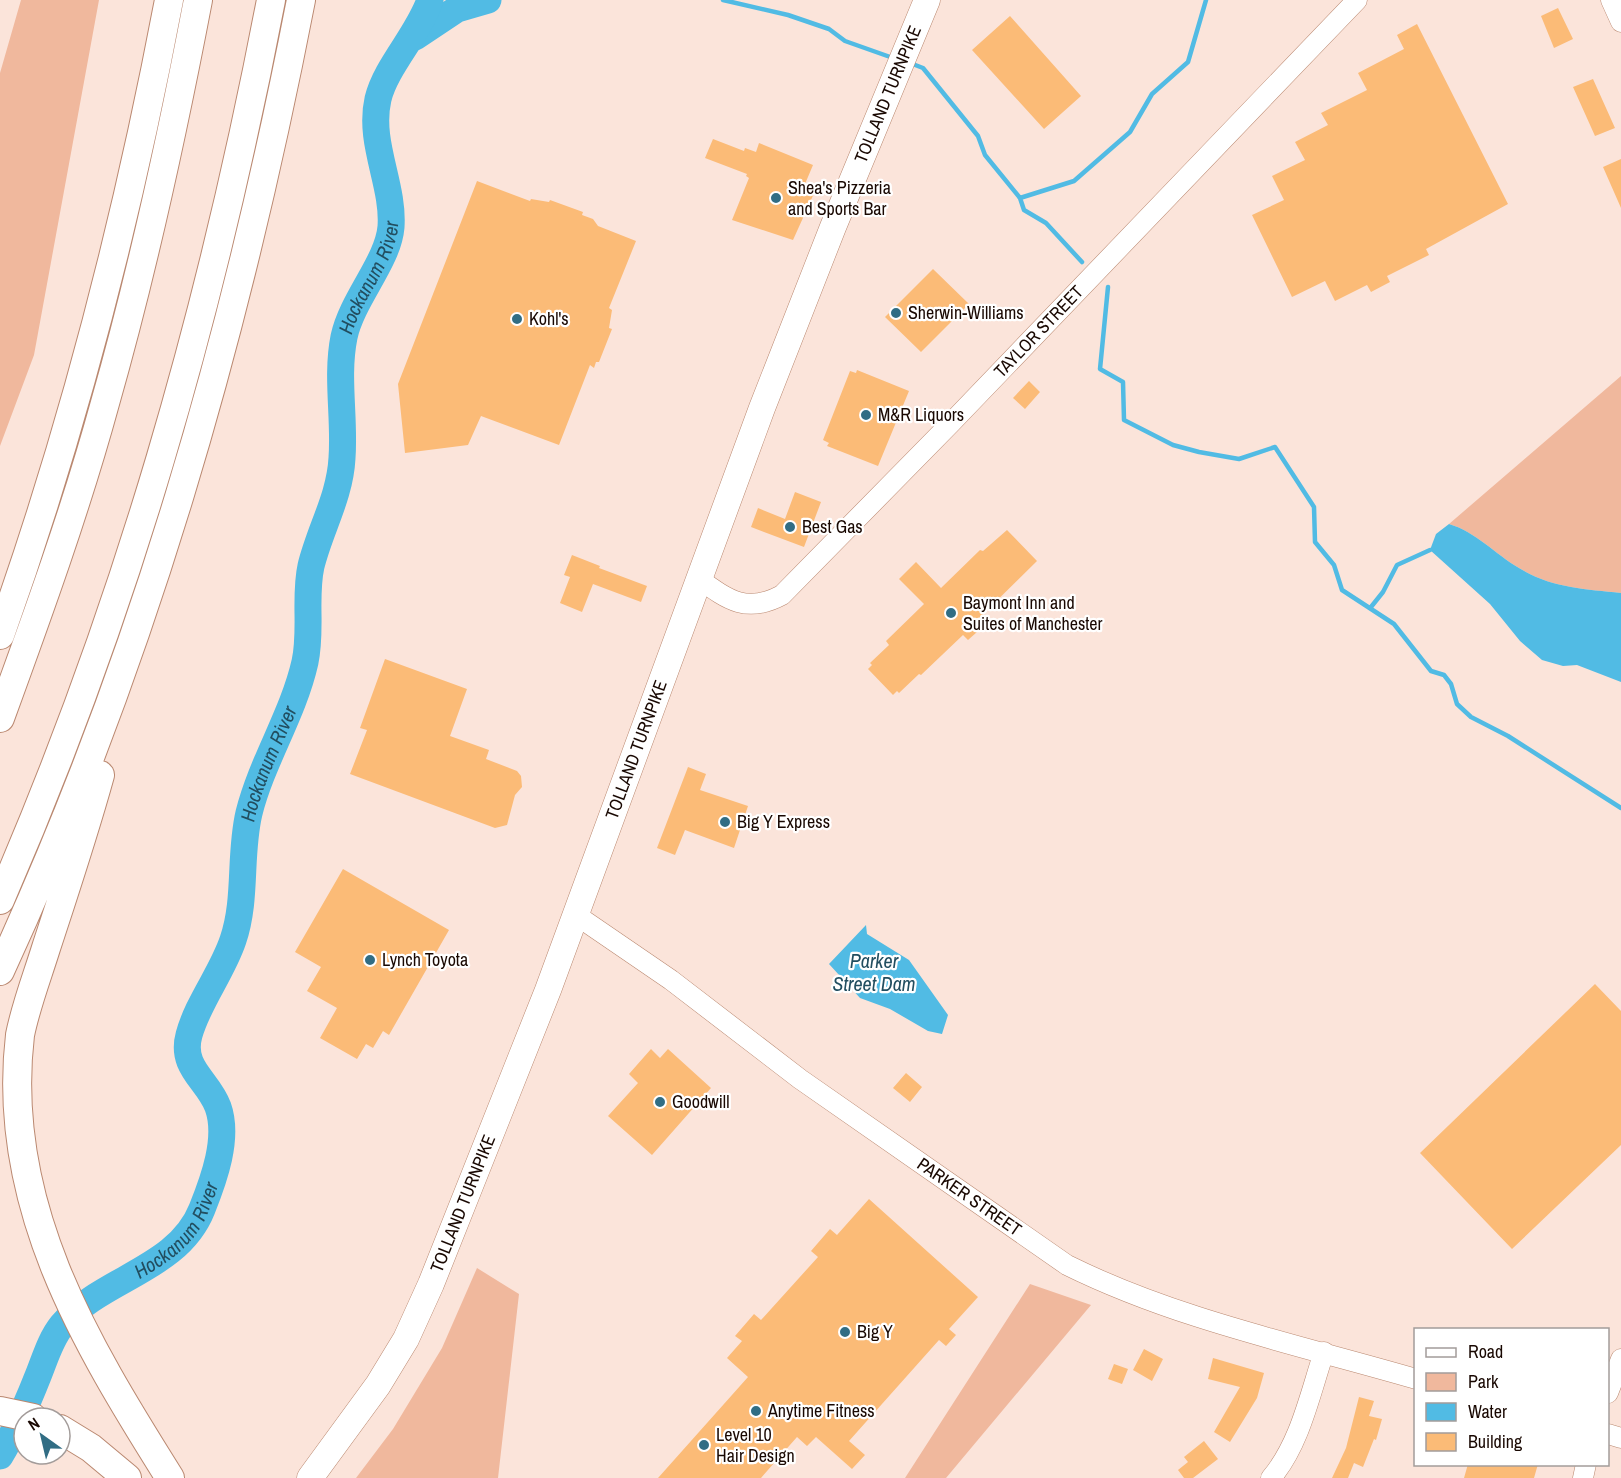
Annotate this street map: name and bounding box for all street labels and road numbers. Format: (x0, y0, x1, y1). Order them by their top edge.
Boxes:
street label: TOLLAND TURNPIKE (848, 22, 927, 167)
street label: TAYLOR STREET (988, 280, 1089, 383)
street label: TOLLAND TURNPIKE (599, 676, 673, 822)
street label: TOLLAND TURNPIKE (424, 1131, 501, 1276)
street label: PARKER STREET (912, 1151, 1027, 1242)

